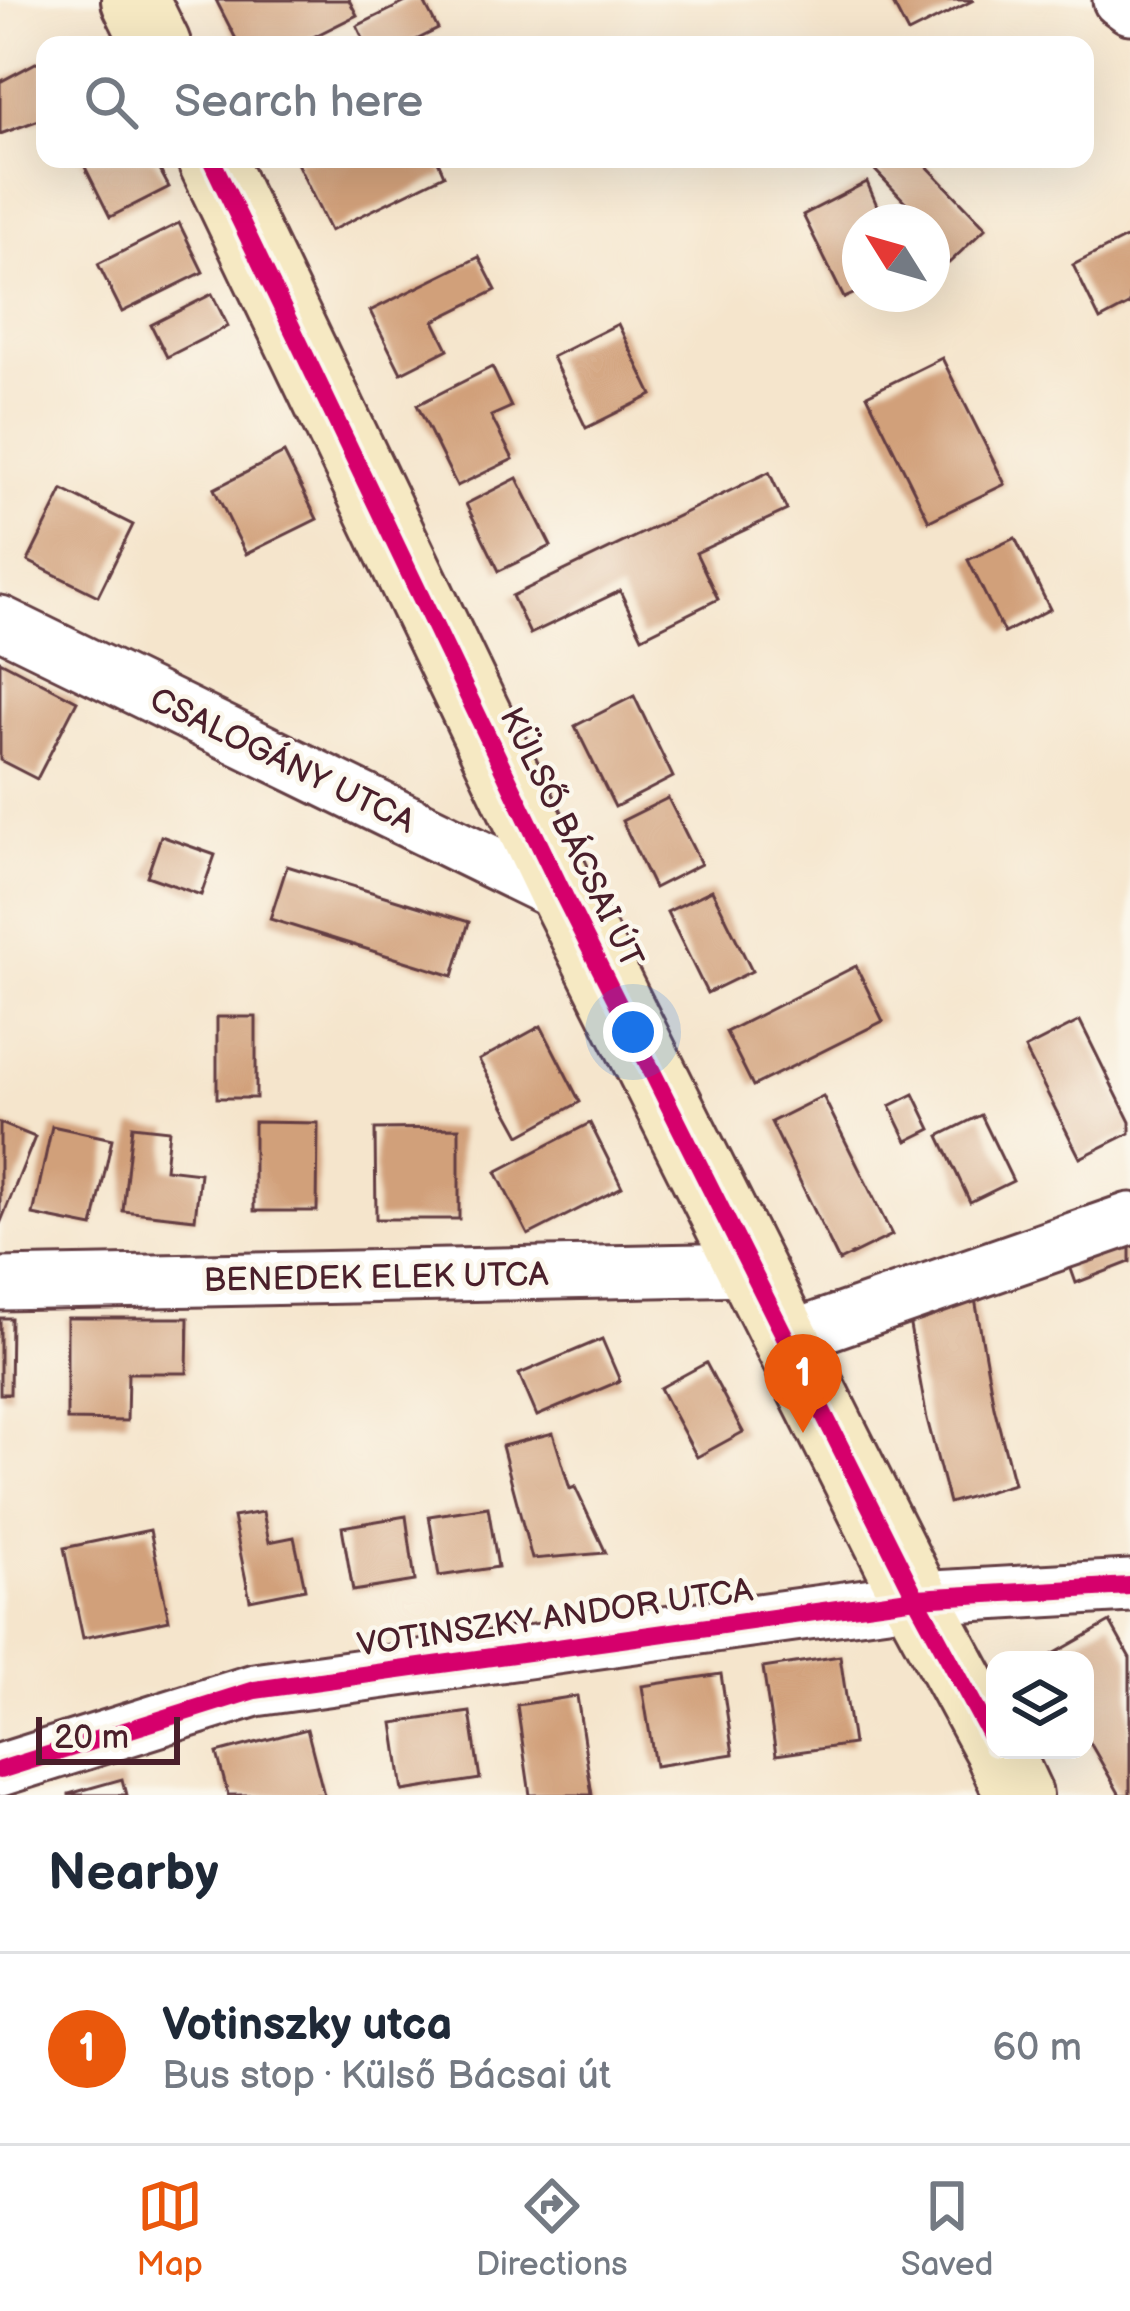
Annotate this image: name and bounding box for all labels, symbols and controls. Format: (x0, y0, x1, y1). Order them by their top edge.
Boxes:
search box (36, 36, 1094, 168)
icon: search (78, 69, 144, 135)
text: Search here (174, 75, 423, 130)
north arrow (842, 204, 950, 312)
street label: CSALOGÁNY UTCA (143, 679, 422, 843)
street label: KÜLSŐ BÁCSAI ÚT (491, 701, 652, 975)
your location (603, 1002, 663, 1062)
street label: BENEDEK ELEK UTCA (203, 1255, 550, 1301)
pin: 1 (764, 1334, 842, 1433)
street label: VOTINSZKY ANDOR UTCA (355, 1570, 756, 1666)
map controls (986, 1651, 1094, 1759)
button: layers (986, 1651, 1094, 1759)
scale bar (36, 1711, 180, 1764)
text: 20 m (54, 1718, 129, 1758)
text: Nearby (48, 1843, 219, 1904)
text: Votinszky utca (162, 1998, 452, 2053)
text: 1 (79, 2025, 95, 2072)
text: 60 m (992, 2025, 1082, 2072)
text: Bus stop · Külső Bácsai út (162, 2053, 611, 2100)
tab: Map (137, 2173, 203, 2285)
tab: Directions (476, 2173, 628, 2285)
tab: Saved (901, 2173, 993, 2285)

